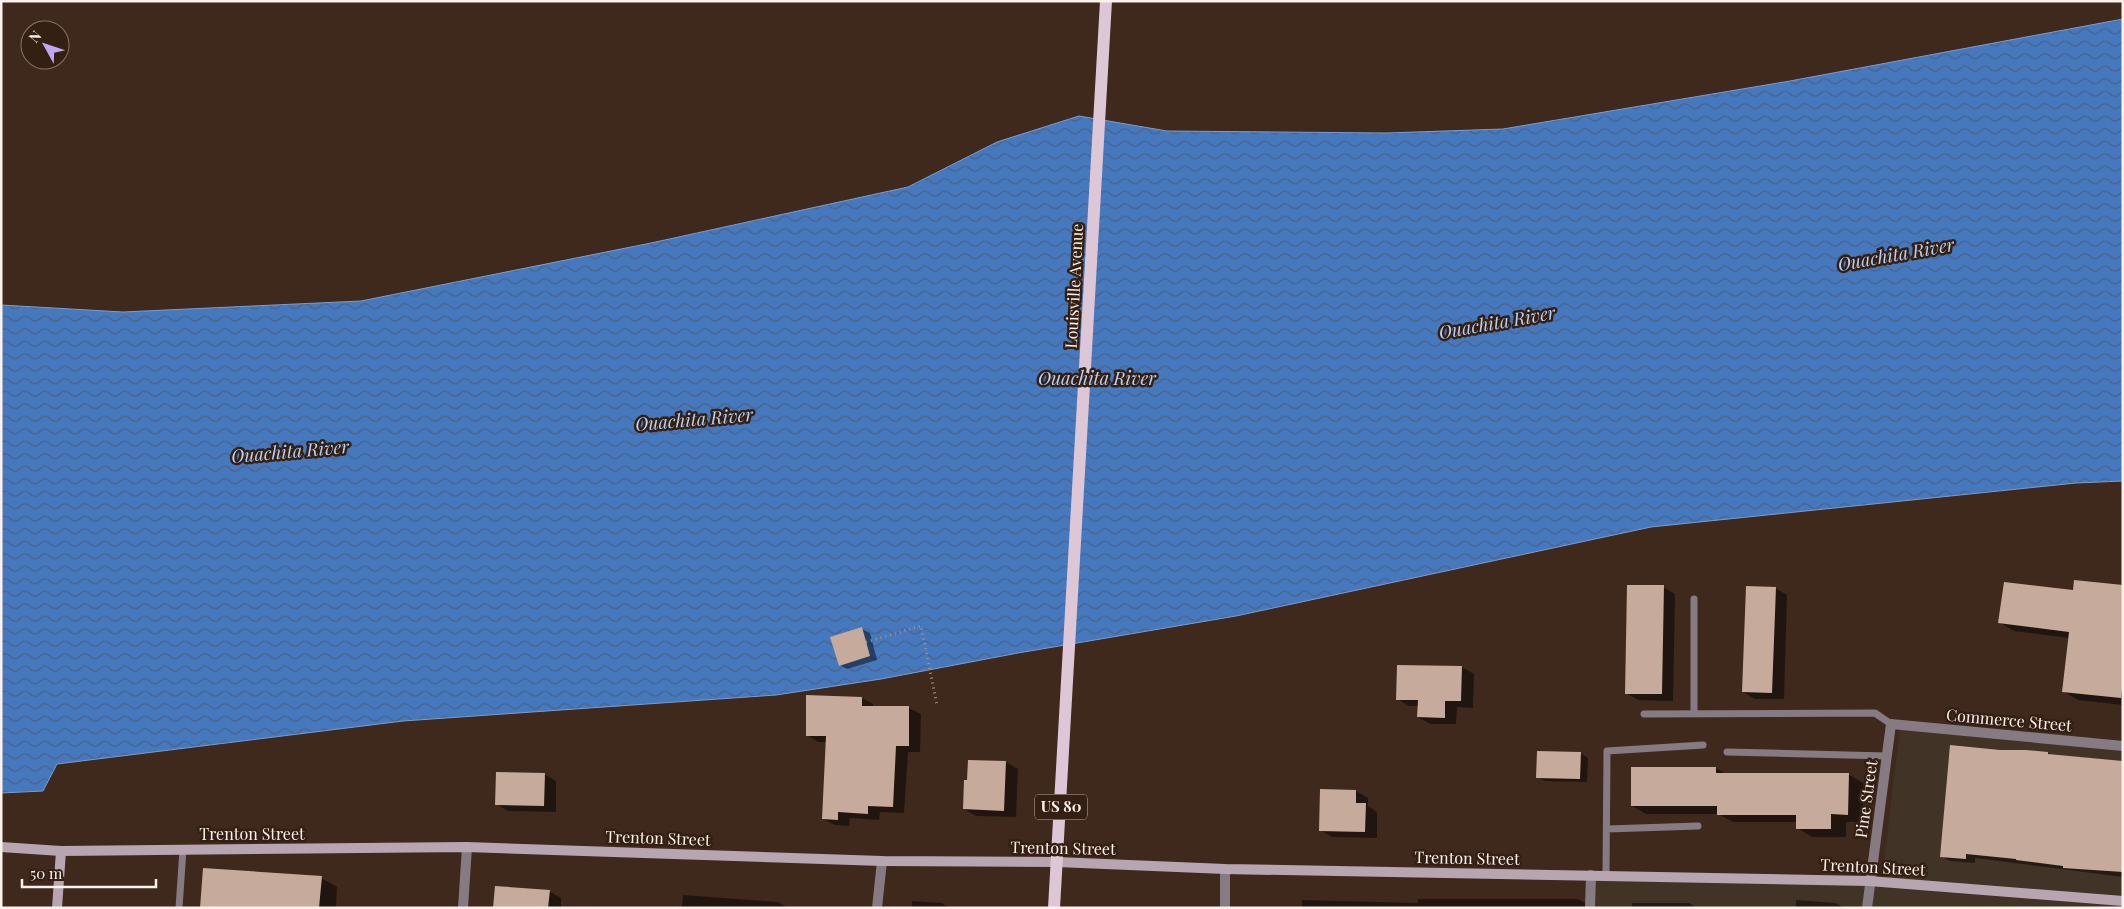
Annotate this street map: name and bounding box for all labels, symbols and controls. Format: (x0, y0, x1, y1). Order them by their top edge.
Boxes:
north arrow (20, 20, 70, 70)
text: N (24, 26, 45, 46)
street label: Louisville Avenue (1060, 223, 1087, 349)
water label: Ouachita River (1836, 232, 1957, 276)
water label: Ouachita River (1437, 300, 1558, 344)
water label: Ouachita River (1038, 366, 1157, 390)
water label: Ouachita River (634, 402, 755, 436)
water label: Ouachita River (230, 434, 351, 468)
street label: Commerce Street (1945, 704, 2073, 735)
street label: Pine Street (1850, 758, 1881, 839)
road number: US 80 (1035, 794, 1087, 820)
street label: Trenton Street (199, 823, 305, 844)
street label: Trenton Street (605, 825, 711, 850)
street label: Trenton Street (1010, 836, 1116, 859)
street label: Trenton Street (1414, 846, 1520, 869)
street label: Trenton Street (1820, 853, 1926, 880)
scale bar (22, 856, 156, 888)
text: 50 m (30, 863, 63, 883)

